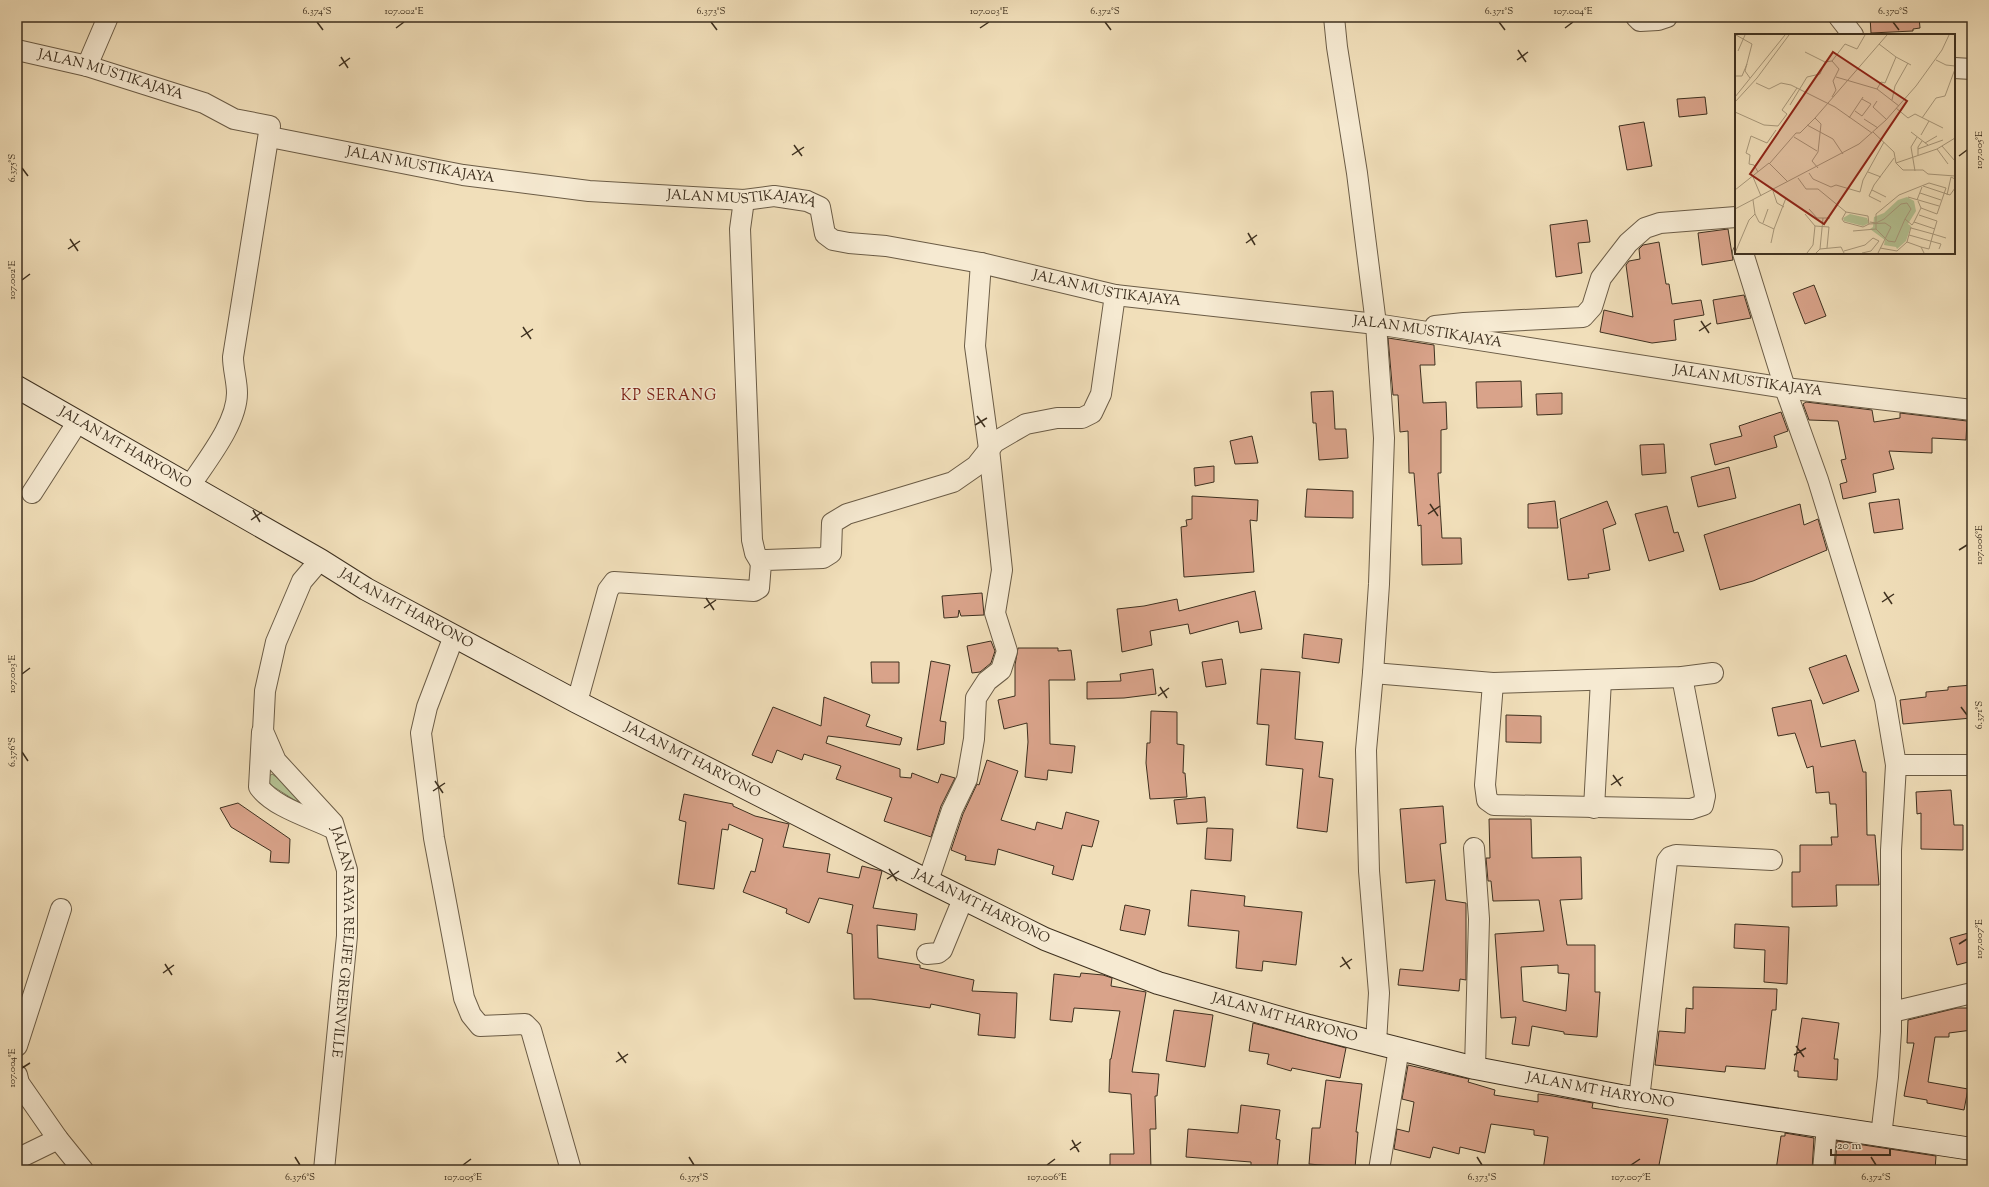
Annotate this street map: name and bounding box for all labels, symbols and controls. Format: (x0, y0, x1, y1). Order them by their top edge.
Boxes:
text: 6.374°S (302, 4, 332, 19)
text: 107.002°E (385, 4, 423, 19)
text: 6.373°S (697, 4, 725, 19)
text: 107.003°E (970, 4, 1008, 19)
text: 6.372°S (1090, 4, 1120, 19)
text: 6.371°S (1485, 4, 1513, 19)
text: 107.004°E (1553, 4, 1593, 19)
text: 6.370°S (1878, 4, 1908, 19)
inset map (1735, 34, 1955, 254)
street label: JALAN MUSTIKAJAYA (35, 45, 186, 106)
text: 107.005°E (1972, 131, 1987, 169)
street label: JALAN MUSTIKAJAYA (343, 142, 496, 189)
text: 6.375°S (5, 154, 20, 182)
street label: JALAN MUSTIKAJAYA (665, 185, 821, 214)
text: 107.002°E (5, 261, 20, 299)
street label: JALAN MUSTIKAJAYA (1030, 265, 1183, 312)
street label: JALAN MUSTIKAJAYA (1351, 311, 1504, 354)
street label: JALAN MUSTIKAJAYA (1671, 361, 1824, 402)
district label: KP SERANG (621, 386, 717, 407)
street label: JALAN MT HARYONO (54, 402, 195, 494)
text: 107.006°E (1972, 525, 1987, 565)
street label: JALAN MT HARYONO (334, 564, 476, 654)
text: 107.003°E (5, 655, 20, 693)
text: 6.371°S (1972, 701, 1987, 729)
street label: JALAN MT HARYONO (620, 717, 764, 804)
text: 6.376°S (5, 737, 20, 767)
street label: JALAN RAYA RELIFE GREENVILLE (324, 823, 357, 1059)
street label: JALAN MT HARYONO (909, 864, 1053, 950)
text: 107.007°E (1972, 919, 1987, 959)
street label: JALAN MT HARYONO (1209, 989, 1360, 1048)
text: 107.004°E (5, 1048, 20, 1088)
street label: JALAN MT HARYONO (1523, 1068, 1676, 1114)
scale bar (1831, 1131, 1890, 1157)
text: 20 m (1837, 1137, 1862, 1155)
text: 6.376°S (285, 1170, 315, 1185)
text: 107.005°E (444, 1170, 482, 1185)
text: 6.375°S (680, 1170, 708, 1185)
text: 107.006°E (1027, 1170, 1067, 1185)
text: 6.373°S (1468, 1170, 1496, 1185)
text: 107.007°E (1611, 1170, 1651, 1185)
text: 6.372°S (1861, 1170, 1891, 1185)

